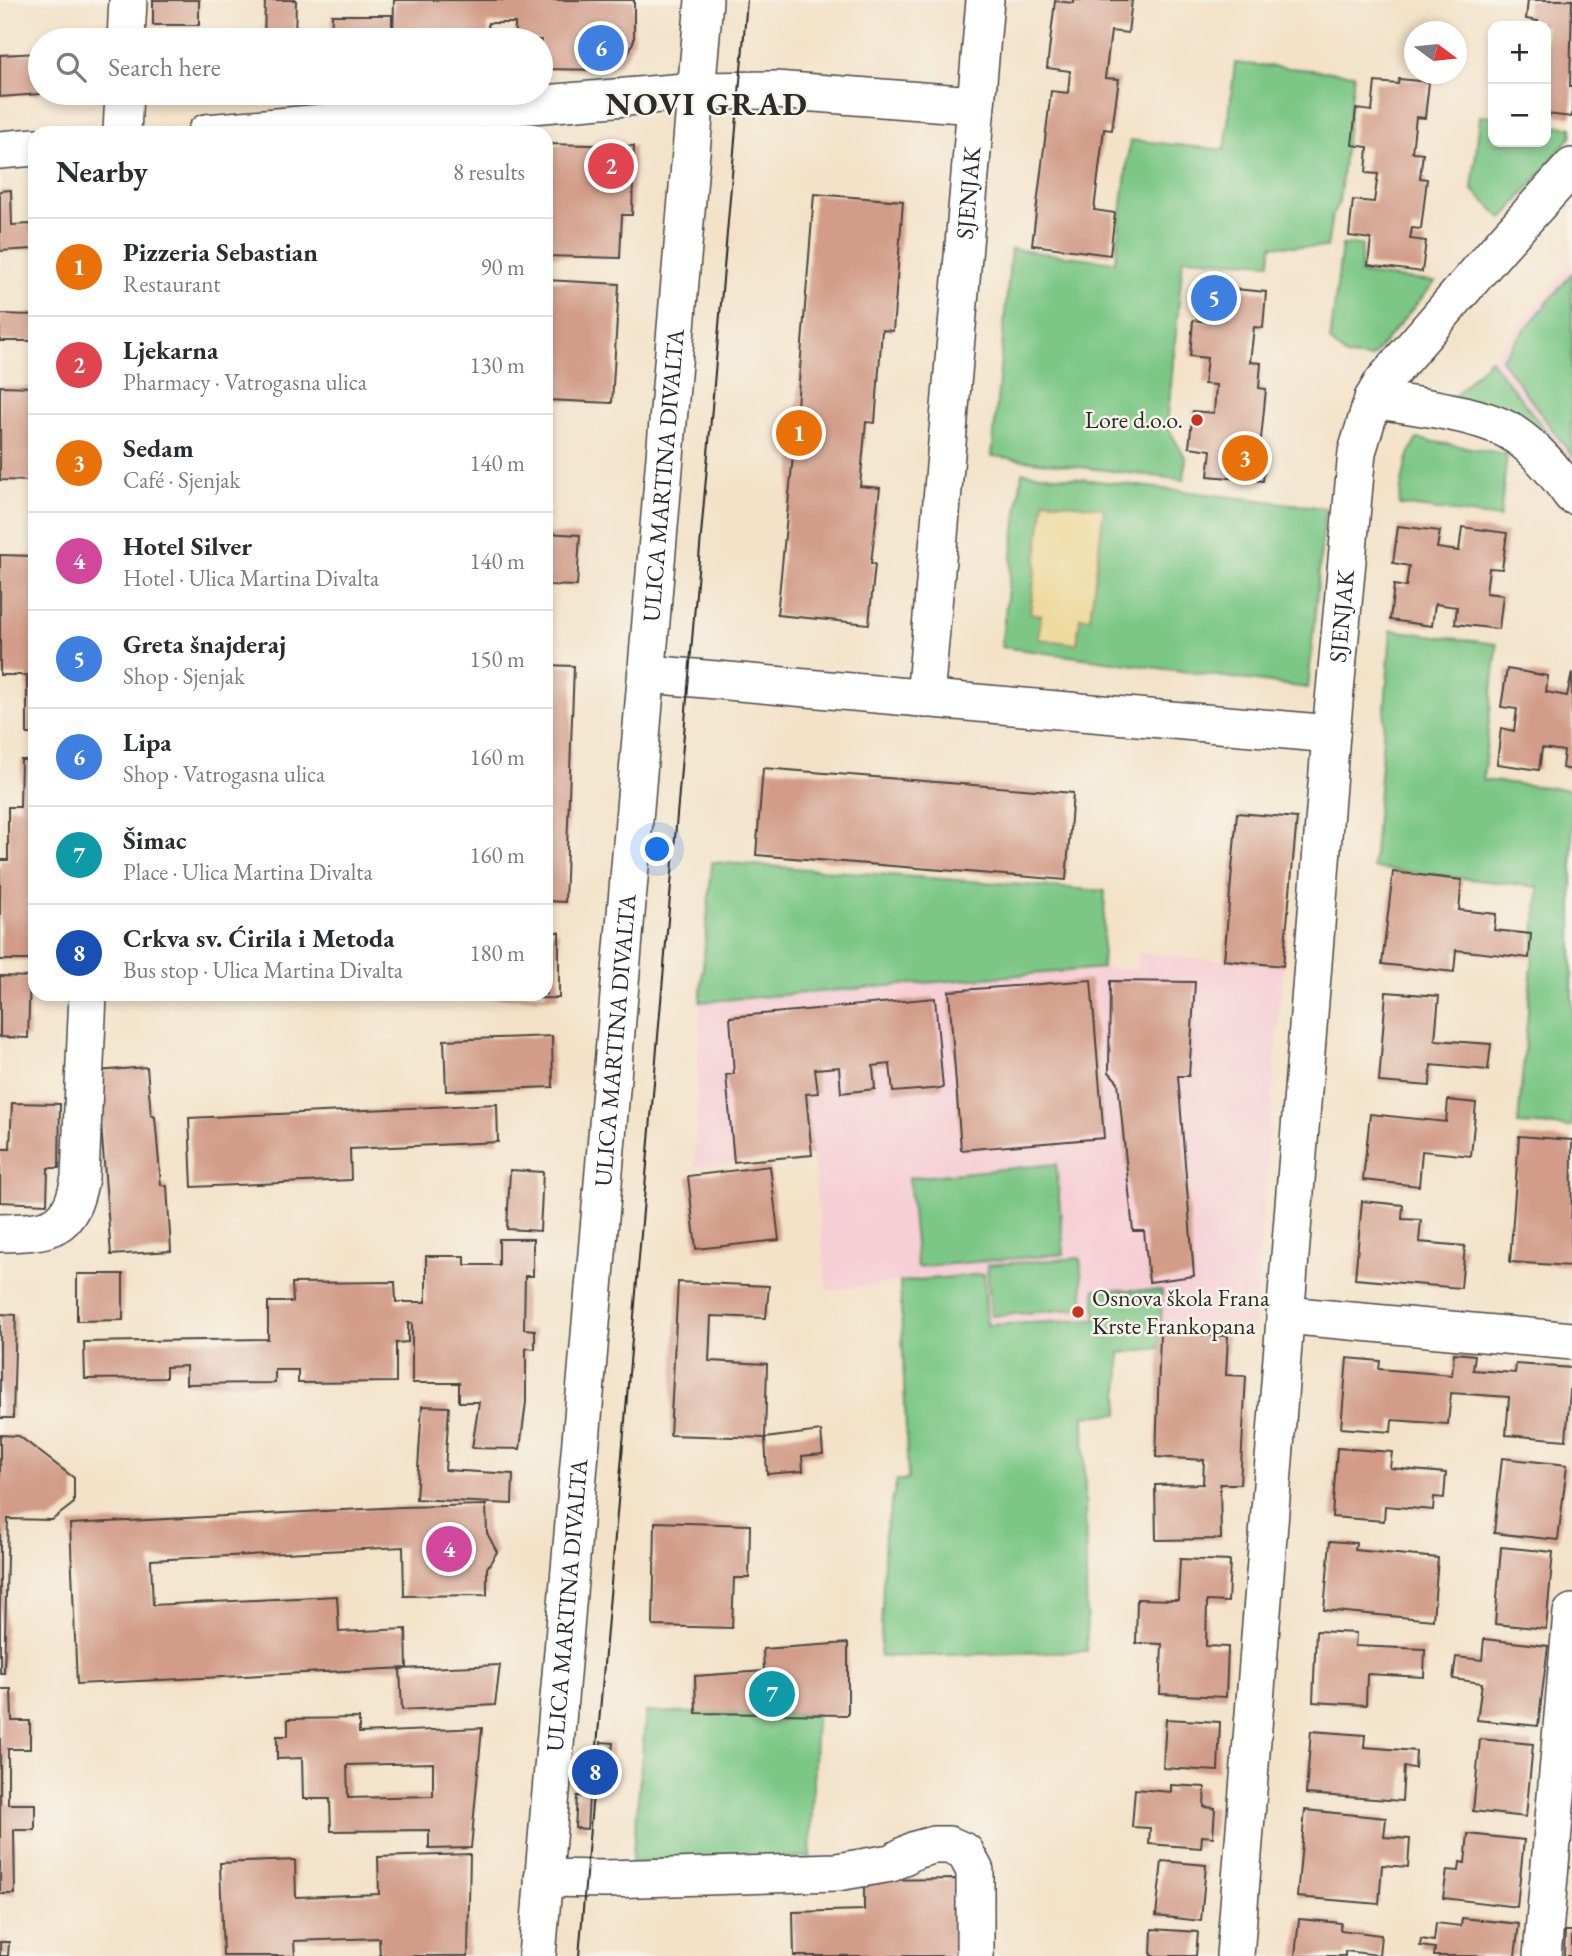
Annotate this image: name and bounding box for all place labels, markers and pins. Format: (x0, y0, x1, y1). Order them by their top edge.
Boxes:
pin: 6 (578, 22, 624, 74)
pin: 2 (588, 140, 634, 192)
pin: 5 (1191, 272, 1237, 324)
place label: Lore d.o.o. (1085, 404, 1183, 435)
pin: 1 (776, 407, 822, 459)
marker: Lore d.o.o. (1189, 412, 1205, 428)
pin: 3 (1222, 432, 1268, 484)
place label: Osnova škola Frana Krste Frankopana (1092, 1282, 1270, 1341)
marker: Osnova škola Frana Krste Frankopana (1070, 1304, 1086, 1320)
pin: 4 (426, 1523, 472, 1575)
pin: 7 (749, 1668, 795, 1720)
pin: 8 (572, 1746, 618, 1798)

